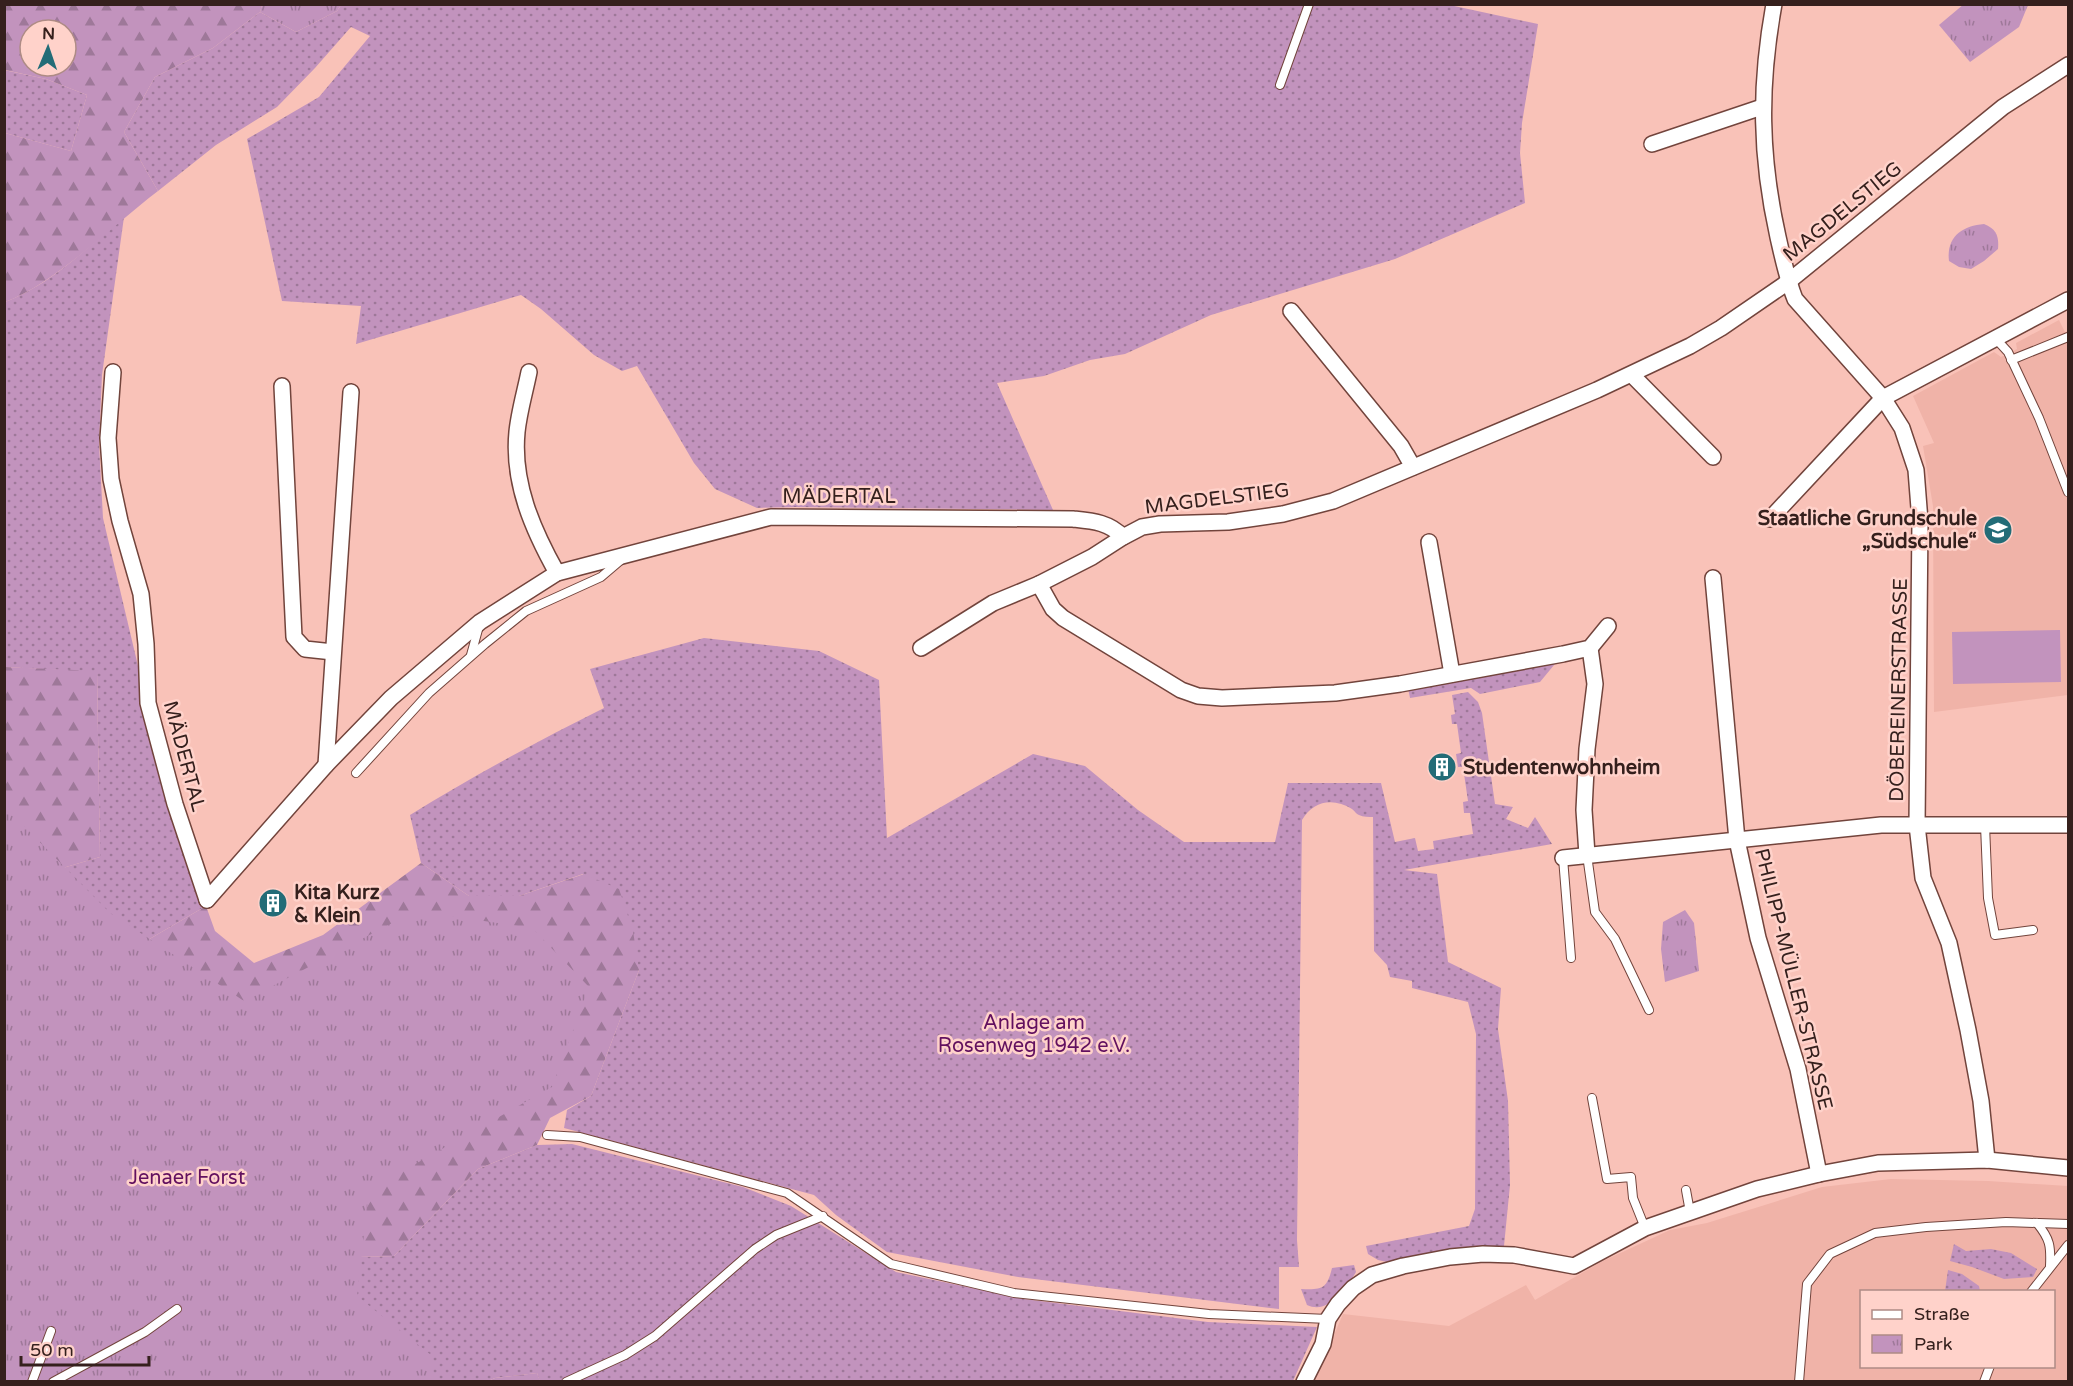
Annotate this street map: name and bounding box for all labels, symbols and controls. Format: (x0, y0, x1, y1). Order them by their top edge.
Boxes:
north arrow (18, 18, 78, 78)
text: N (42, 24, 55, 44)
street label: MAGDELSTIEG (1778, 157, 1907, 267)
street label: MAGDELSTIEG (1143, 478, 1291, 520)
street label: MÄDERTAL (782, 485, 896, 509)
place label: Staatliche Grundschule „Südschule“ (1758, 507, 1977, 554)
school or university icon: Staatliche Grundschule „Südschule“ (1982, 514, 2014, 546)
street label: DÖBEREINERSTRASSE (1884, 578, 1913, 802)
street label: MÄDERTAL (158, 698, 210, 815)
building icon: Studentenwohnheim (1426, 751, 1458, 783)
place label: Studentenwohnheim (1463, 756, 1660, 780)
street label: PHILIPP-MÜLLER-STRASSE (1749, 846, 1838, 1113)
place label: Kita Kurz & Klein (294, 881, 380, 928)
building icon: Kita Kurz & Klein (257, 887, 289, 919)
park label: Anlage am Rosenweg 1942 e.V. (938, 1011, 1130, 1058)
park label: Jenaer Forst (129, 1166, 246, 1190)
legend (1860, 1290, 2055, 1368)
text: Straße (1914, 1303, 1970, 1325)
scale bar (21, 1329, 148, 1367)
text: Park (1914, 1333, 1953, 1355)
text: 50 m (30, 1339, 74, 1361)

